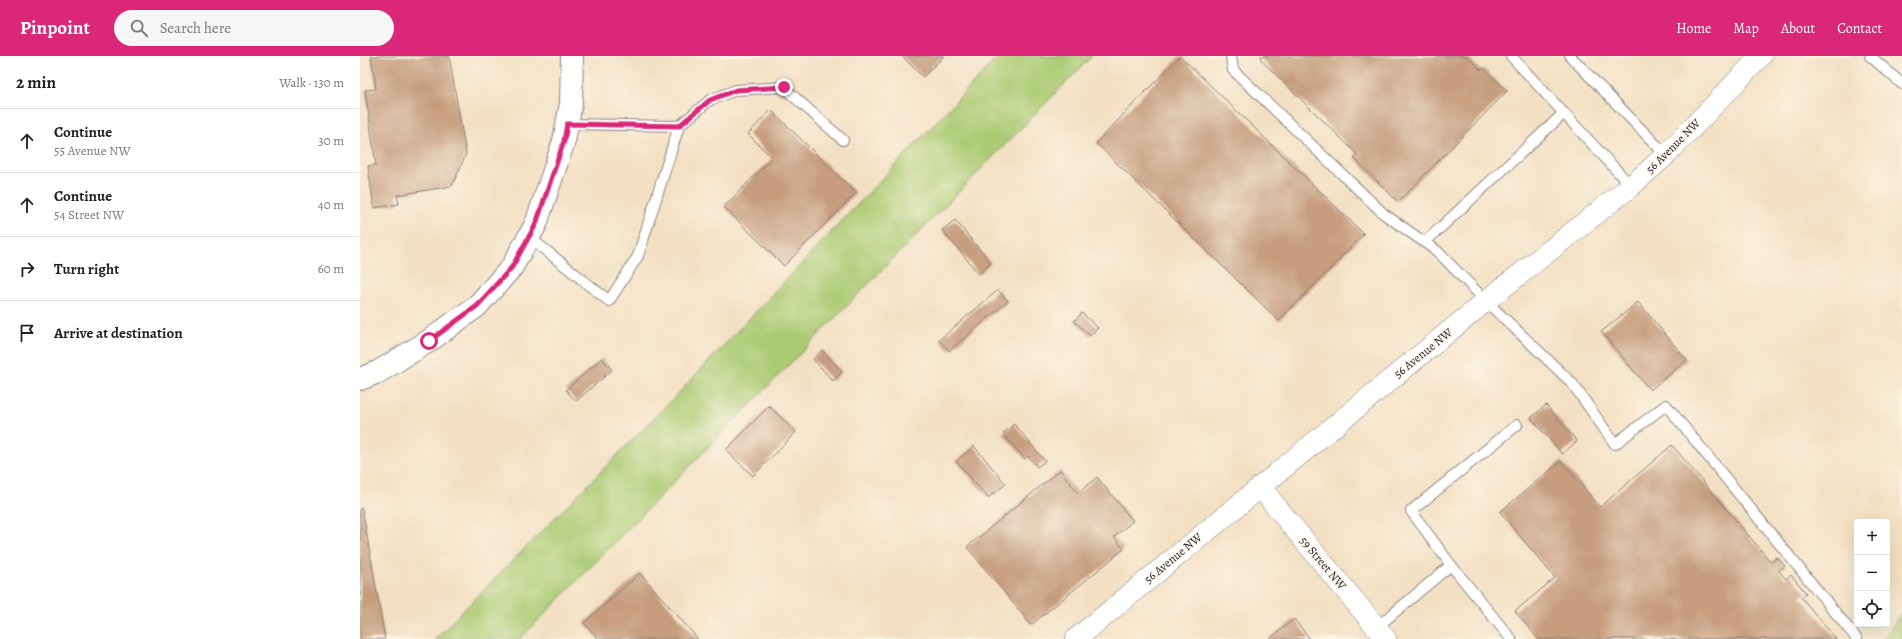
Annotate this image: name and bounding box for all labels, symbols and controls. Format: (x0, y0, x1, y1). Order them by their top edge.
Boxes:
search box (114, 10, 394, 46)
text: Pinpoint (20, 15, 90, 41)
icon: search (128, 17, 150, 39)
text: Search here (160, 18, 231, 38)
text: Home (1676, 19, 1711, 38)
text: Map (1733, 19, 1759, 38)
text: About (1781, 19, 1815, 38)
text: Contact (1837, 19, 1882, 38)
text: 2 min (16, 71, 56, 94)
text: Walk · 130 m (279, 74, 344, 91)
route end (775, 78, 793, 96)
street label: 56 Avenue NW (1642, 115, 1704, 177)
text: Continue (54, 122, 112, 142)
icon: ahead (16, 130, 38, 152)
text: 30 m (318, 132, 344, 149)
text: 55 Avenue NW (54, 142, 131, 159)
text: Continue (54, 186, 112, 206)
icon: ahead (16, 194, 38, 216)
text: 40 m (318, 196, 344, 213)
text: 54 Street NW (54, 206, 124, 223)
icon: right (16, 258, 38, 280)
text: Turn right (54, 259, 119, 279)
text: 60 m (318, 260, 344, 277)
icon: arrive (16, 322, 38, 344)
text: Arrive at destination (54, 323, 183, 343)
street label: 56 Avenue NW (1390, 324, 1456, 382)
route start (420, 332, 438, 350)
map controls (1854, 519, 1890, 627)
button: + (1854, 519, 1890, 555)
street label: 56 Avenue NW (1141, 529, 1206, 587)
street label: 59 Street NW (1296, 533, 1350, 594)
button: − (1854, 555, 1890, 591)
button: locate (1854, 591, 1890, 627)

